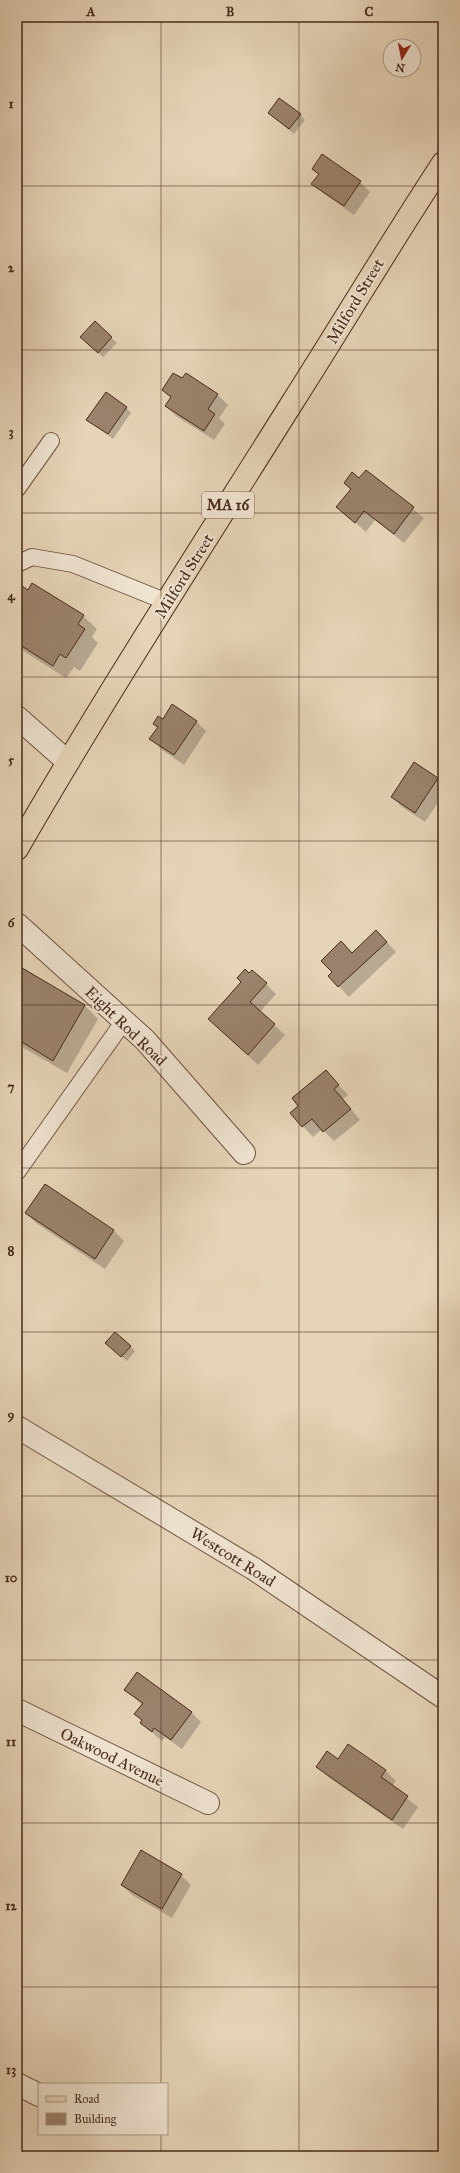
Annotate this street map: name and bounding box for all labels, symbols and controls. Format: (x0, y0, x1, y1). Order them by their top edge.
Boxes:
text: A (86, 4, 96, 20)
text: B (226, 4, 235, 20)
text: C (365, 4, 374, 20)
north arrow (382, 38, 422, 78)
text: N (394, 60, 406, 75)
text: 1 (8, 96, 14, 112)
street label: Milford Street (322, 255, 388, 347)
text: 2 (8, 260, 15, 276)
text: 3 (8, 424, 14, 440)
road number: MA 16 (202, 492, 254, 518)
street label: Milford Street (151, 530, 218, 622)
text: 4 (7, 588, 15, 604)
text: 5 (8, 752, 15, 768)
text: 6 (8, 915, 16, 931)
street label: Eight Rod Road (81, 982, 171, 1070)
text: 7 (8, 1079, 15, 1095)
text: 8 (8, 1243, 15, 1259)
text: 9 (8, 1407, 15, 1423)
street label: Westcott Road (187, 1523, 279, 1591)
text: 10 (5, 1570, 18, 1586)
street label: Oakwood Avenue (57, 1724, 167, 1790)
text: 11 (6, 1734, 16, 1750)
text: 12 (5, 1898, 17, 1914)
text: 13 (6, 2062, 16, 2078)
legend (38, 2083, 168, 2135)
text: Road (74, 2092, 100, 2106)
text: Building (74, 2112, 117, 2127)

